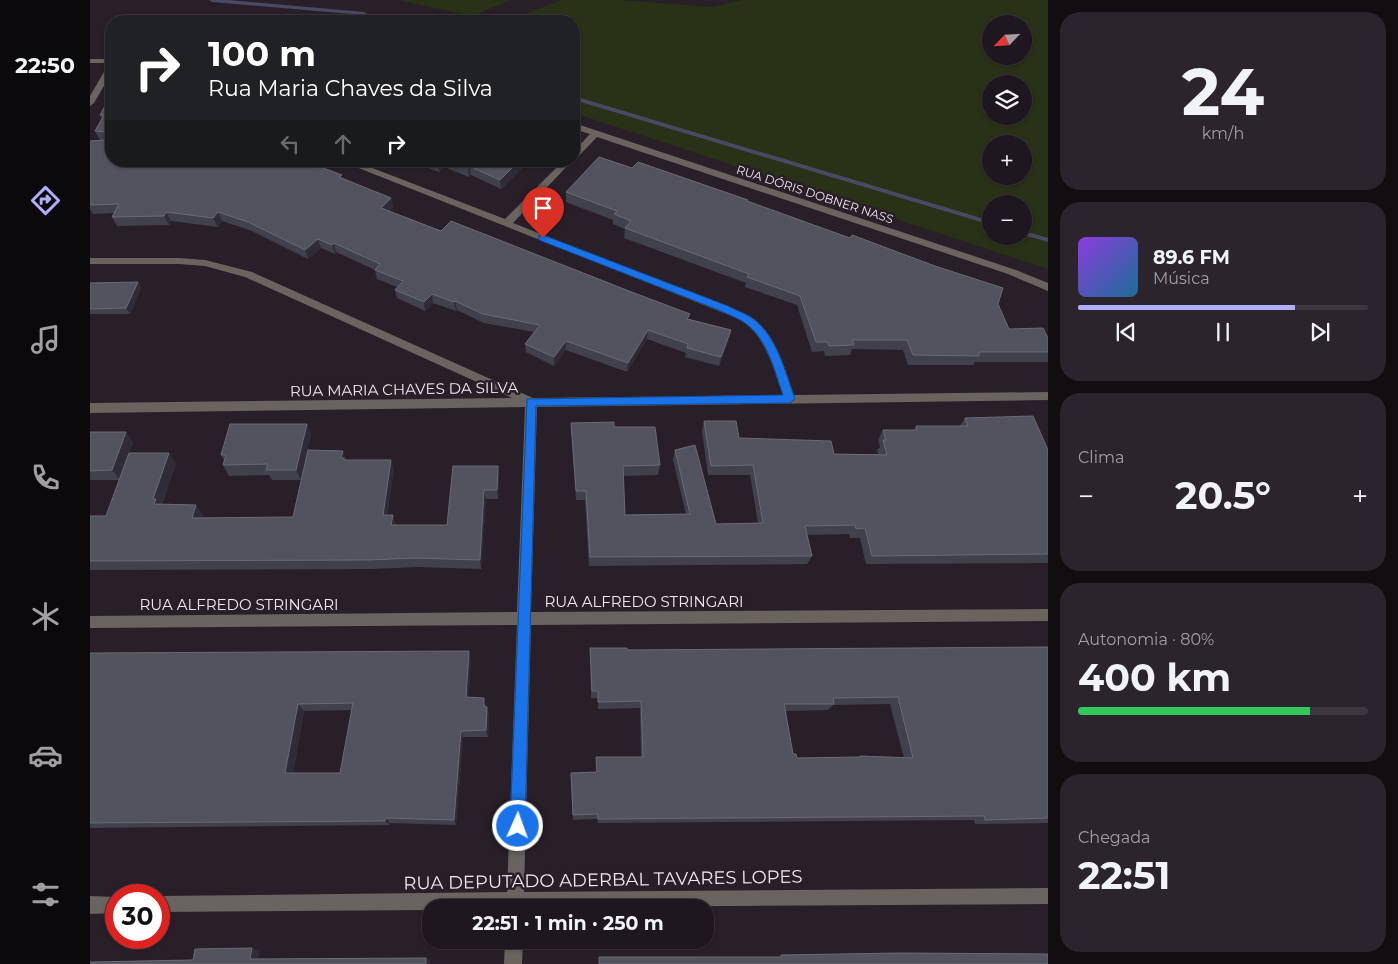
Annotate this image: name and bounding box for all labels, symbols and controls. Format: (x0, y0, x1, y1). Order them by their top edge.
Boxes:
north arrow (982, 15, 1032, 65)
map controls (982, 15, 1032, 245)
text: 100 m (208, 32, 316, 75)
icon: right (125, 35, 190, 100)
text: 22:50 (15, 52, 75, 79)
text: 24 (1182, 52, 1264, 131)
text: Rua Maria Chaves da Silva (208, 75, 493, 102)
button: layers (982, 75, 1032, 125)
text: km/h (1202, 124, 1244, 143)
icon: left (276, 130, 304, 158)
icon: ahead (329, 130, 357, 158)
icon: right (382, 130, 410, 158)
button: + (982, 135, 1032, 185)
street label: RUA DÓRIS DOBNER NASS (735, 161, 895, 227)
icon: directions (28, 183, 63, 218)
pin (522, 187, 564, 238)
icon: arrive (529, 194, 557, 222)
button: − (982, 195, 1032, 245)
text: 89.6 FM (1153, 246, 1230, 269)
text: Música (1153, 269, 1210, 288)
icon: previous (1112, 318, 1140, 346)
icon: pause (1209, 318, 1237, 346)
icon: next (1306, 318, 1334, 346)
icon: music (28, 322, 63, 357)
street label: RUA MARIA CHAVES DA SILVA (290, 378, 518, 400)
text: Clima (1078, 448, 1124, 467)
icon: phone (28, 460, 63, 495)
text: 20.5° (1175, 472, 1271, 519)
text: − (1078, 479, 1094, 513)
text: + (1352, 479, 1368, 513)
street label: RUA ALFREDO STRINGARI (544, 592, 744, 611)
street label: RUA ALFREDO STRINGARI (139, 595, 339, 614)
icon: climate (28, 599, 63, 634)
text: Autonomia · 80% (1078, 630, 1214, 649)
text: 400 km (1078, 654, 1231, 701)
icon: car (28, 738, 63, 773)
position arrow (491, 799, 543, 851)
text: Chegada (1078, 828, 1151, 847)
text: 22:51 (1078, 852, 1170, 899)
street label: RUA DEPUTADO ADERBAL TAVARES LOPES (403, 866, 803, 894)
icon: filters (28, 877, 63, 912)
speed limit sign: 30 (105, 884, 170, 949)
text: 22:51 · 1 min · 250 m (472, 912, 664, 935)

